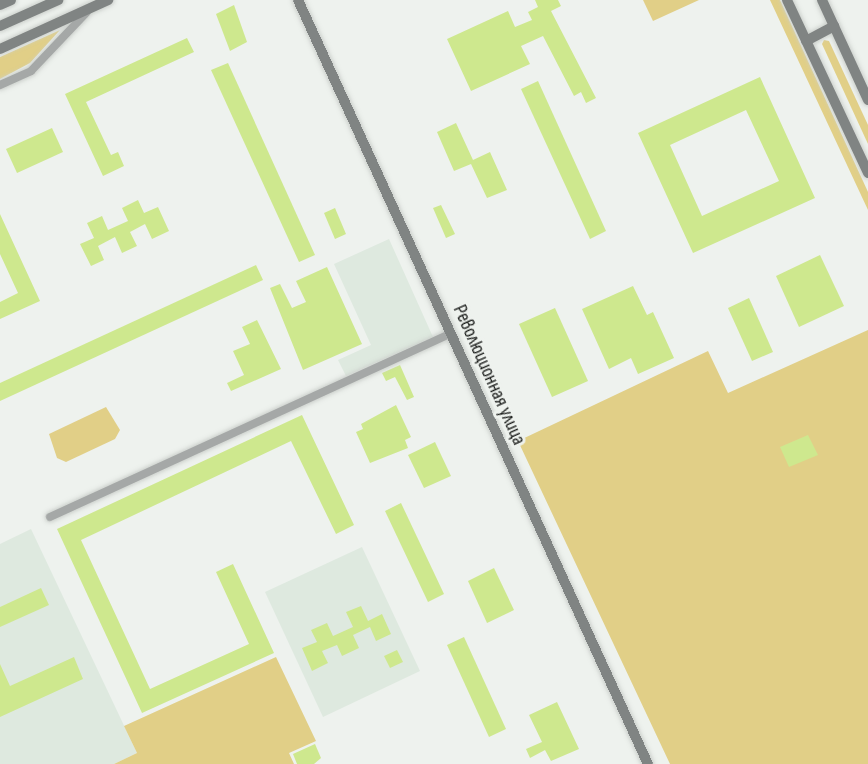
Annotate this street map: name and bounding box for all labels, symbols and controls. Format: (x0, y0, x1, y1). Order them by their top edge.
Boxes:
street label: Революционная улица (447, 301, 531, 449)

